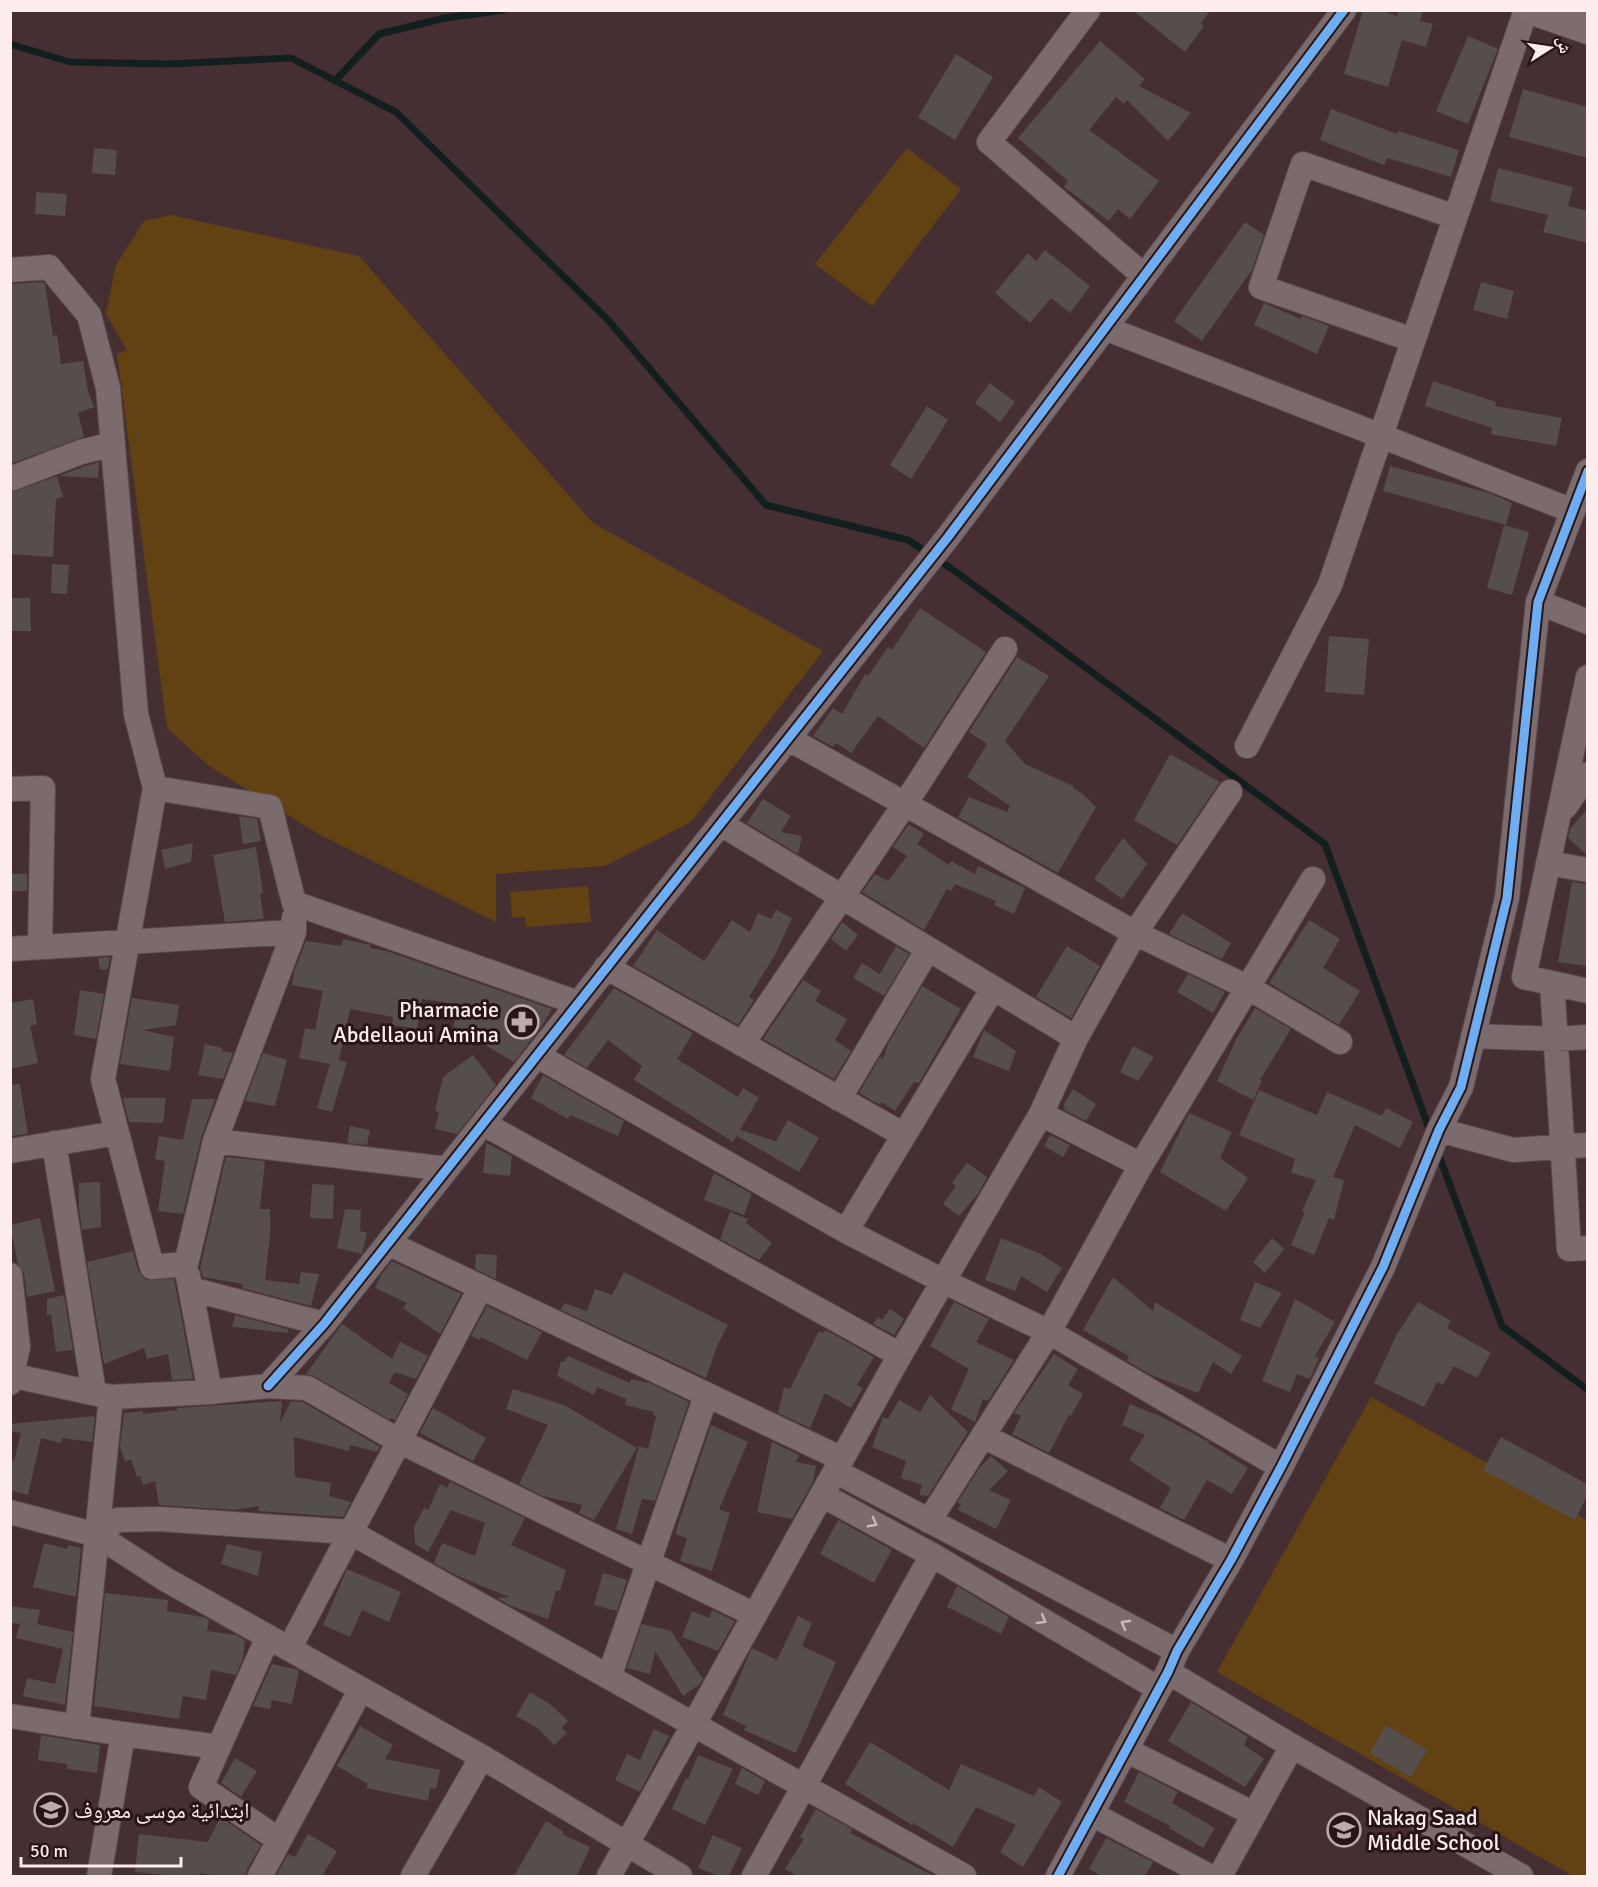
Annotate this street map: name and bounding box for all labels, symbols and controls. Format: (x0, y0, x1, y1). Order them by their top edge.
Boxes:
north arrow (1520, 18, 1580, 78)
text: ش (1552, 35, 1575, 55)
place label: Pharmacie Abdellaoui Amina (333, 996, 499, 1048)
pharmacy icon: Pharmacie Abdellaoui Amina (504, 1004, 540, 1040)
one-way arrow (867, 1516, 877, 1527)
one-way arrow (1036, 1613, 1046, 1624)
one-way arrow (1121, 1619, 1132, 1631)
school or university icon: ابتدائية موسى معروف (33, 1792, 69, 1828)
place label: ابتدائية موسى معروف (74, 1797, 249, 1824)
place label: Nakag Saad Middle School (1367, 1804, 1500, 1856)
school or university icon: Nakag Saad Middle School (1326, 1812, 1362, 1848)
scale bar (21, 1830, 182, 1868)
text: 50 m (30, 1840, 68, 1862)

